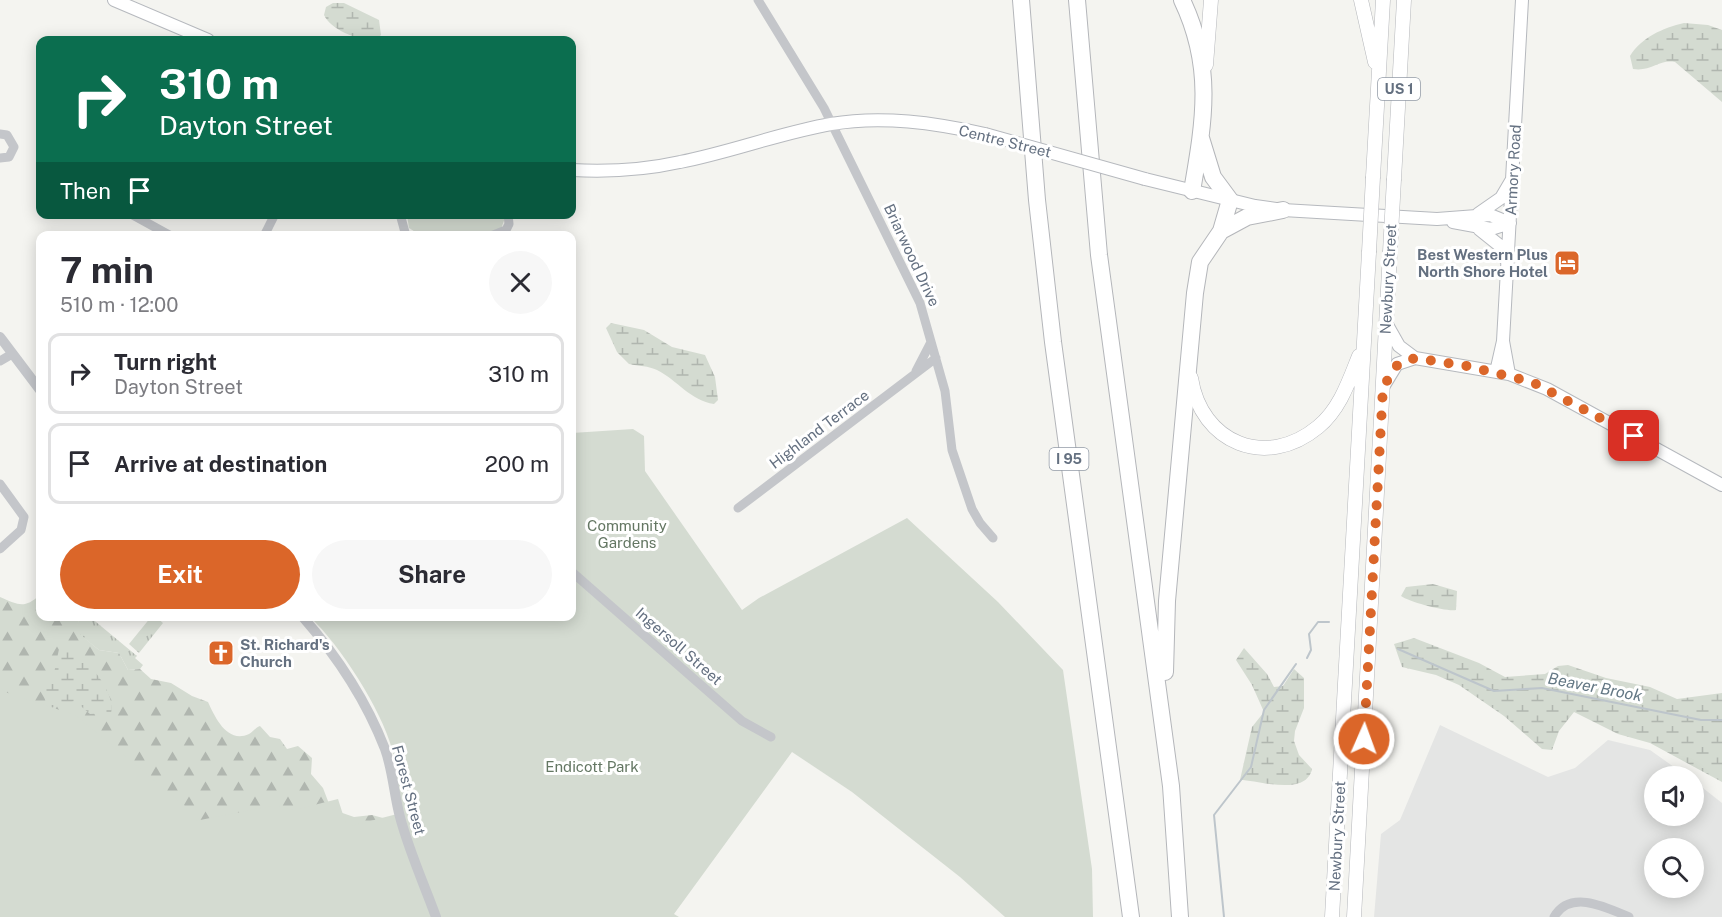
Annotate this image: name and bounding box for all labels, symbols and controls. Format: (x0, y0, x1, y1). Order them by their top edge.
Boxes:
text: 310 m (159, 59, 279, 108)
icon: right (60, 60, 138, 138)
road number: US 1 (1378, 78, 1420, 100)
text: Dayton Street (159, 109, 333, 141)
street label: Centre Street (957, 121, 1053, 161)
street label: Armory Road (1502, 124, 1524, 216)
icon: arrive (123, 174, 156, 207)
text: Then (60, 178, 111, 204)
street label: Briarwood Drive (881, 201, 943, 309)
street label: Newbury Street (1377, 223, 1399, 335)
place label: Best Western Plus North Shore Hotel (1417, 246, 1548, 280)
hotel icon: Best Western Plus North Shore Hotel (1552, 248, 1582, 278)
text: 7 min (60, 249, 154, 291)
button: close (489, 251, 552, 314)
text: 510 m · 12:00 (60, 293, 178, 317)
text: Turn right (114, 349, 217, 375)
icon: right (63, 357, 96, 390)
text: 310 m (488, 361, 549, 387)
text: Dayton Street (114, 375, 243, 399)
street label: Highland Terrace (766, 386, 872, 472)
pin (1608, 410, 1659, 461)
icon: arrive (1617, 419, 1650, 452)
icon: arrive (63, 447, 96, 480)
road number: I 95 (1050, 448, 1088, 470)
text: Arrive at destination (114, 451, 327, 477)
text: 200 m (485, 451, 549, 477)
park label: Community Gardens (587, 517, 667, 551)
button: Exit (60, 540, 300, 609)
button: Share (312, 540, 552, 609)
street label: Ingersoll Street (632, 604, 726, 688)
place label: St. Richard's Church (240, 636, 330, 670)
church icon: St. Richard's Church (206, 638, 236, 668)
water label: Beaver Brook (1546, 669, 1644, 706)
position arrow (1332, 707, 1396, 771)
street label: Forest Street (389, 743, 429, 837)
park label: Endicott Park (545, 758, 639, 775)
map controls (1644, 766, 1704, 898)
button: sound (1644, 766, 1704, 826)
street label: Newbury Street (1326, 780, 1348, 892)
button: search (1644, 838, 1704, 898)

